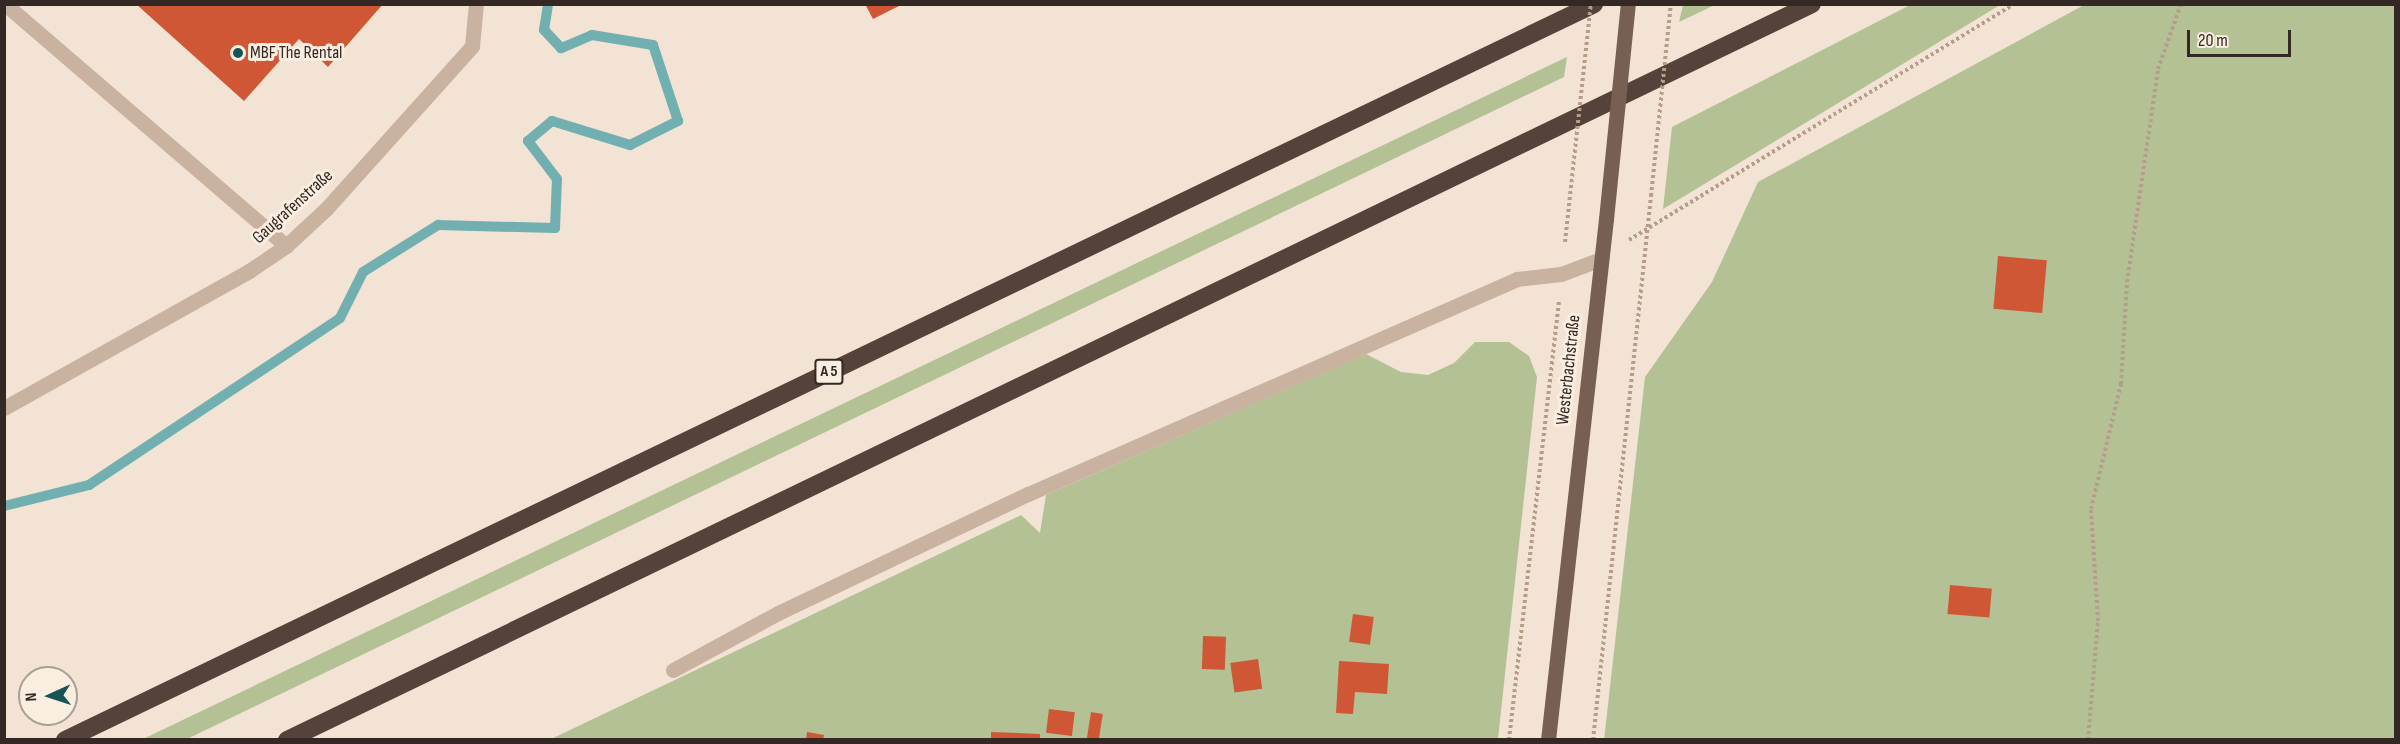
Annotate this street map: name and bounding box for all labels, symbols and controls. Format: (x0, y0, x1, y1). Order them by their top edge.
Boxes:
scale bar (2190, 18, 2294, 56)
text: 20 m (2198, 30, 2228, 51)
place label: MBF The Rental (250, 42, 342, 64)
marker: MBF The Rental (231, 46, 245, 60)
street label: Gaugrafenstraße (248, 165, 338, 249)
street label: Westerbachstraße (1552, 314, 1586, 426)
road number: A 5 (814, 359, 844, 385)
north arrow (18, 666, 78, 726)
text: N (22, 692, 41, 702)

